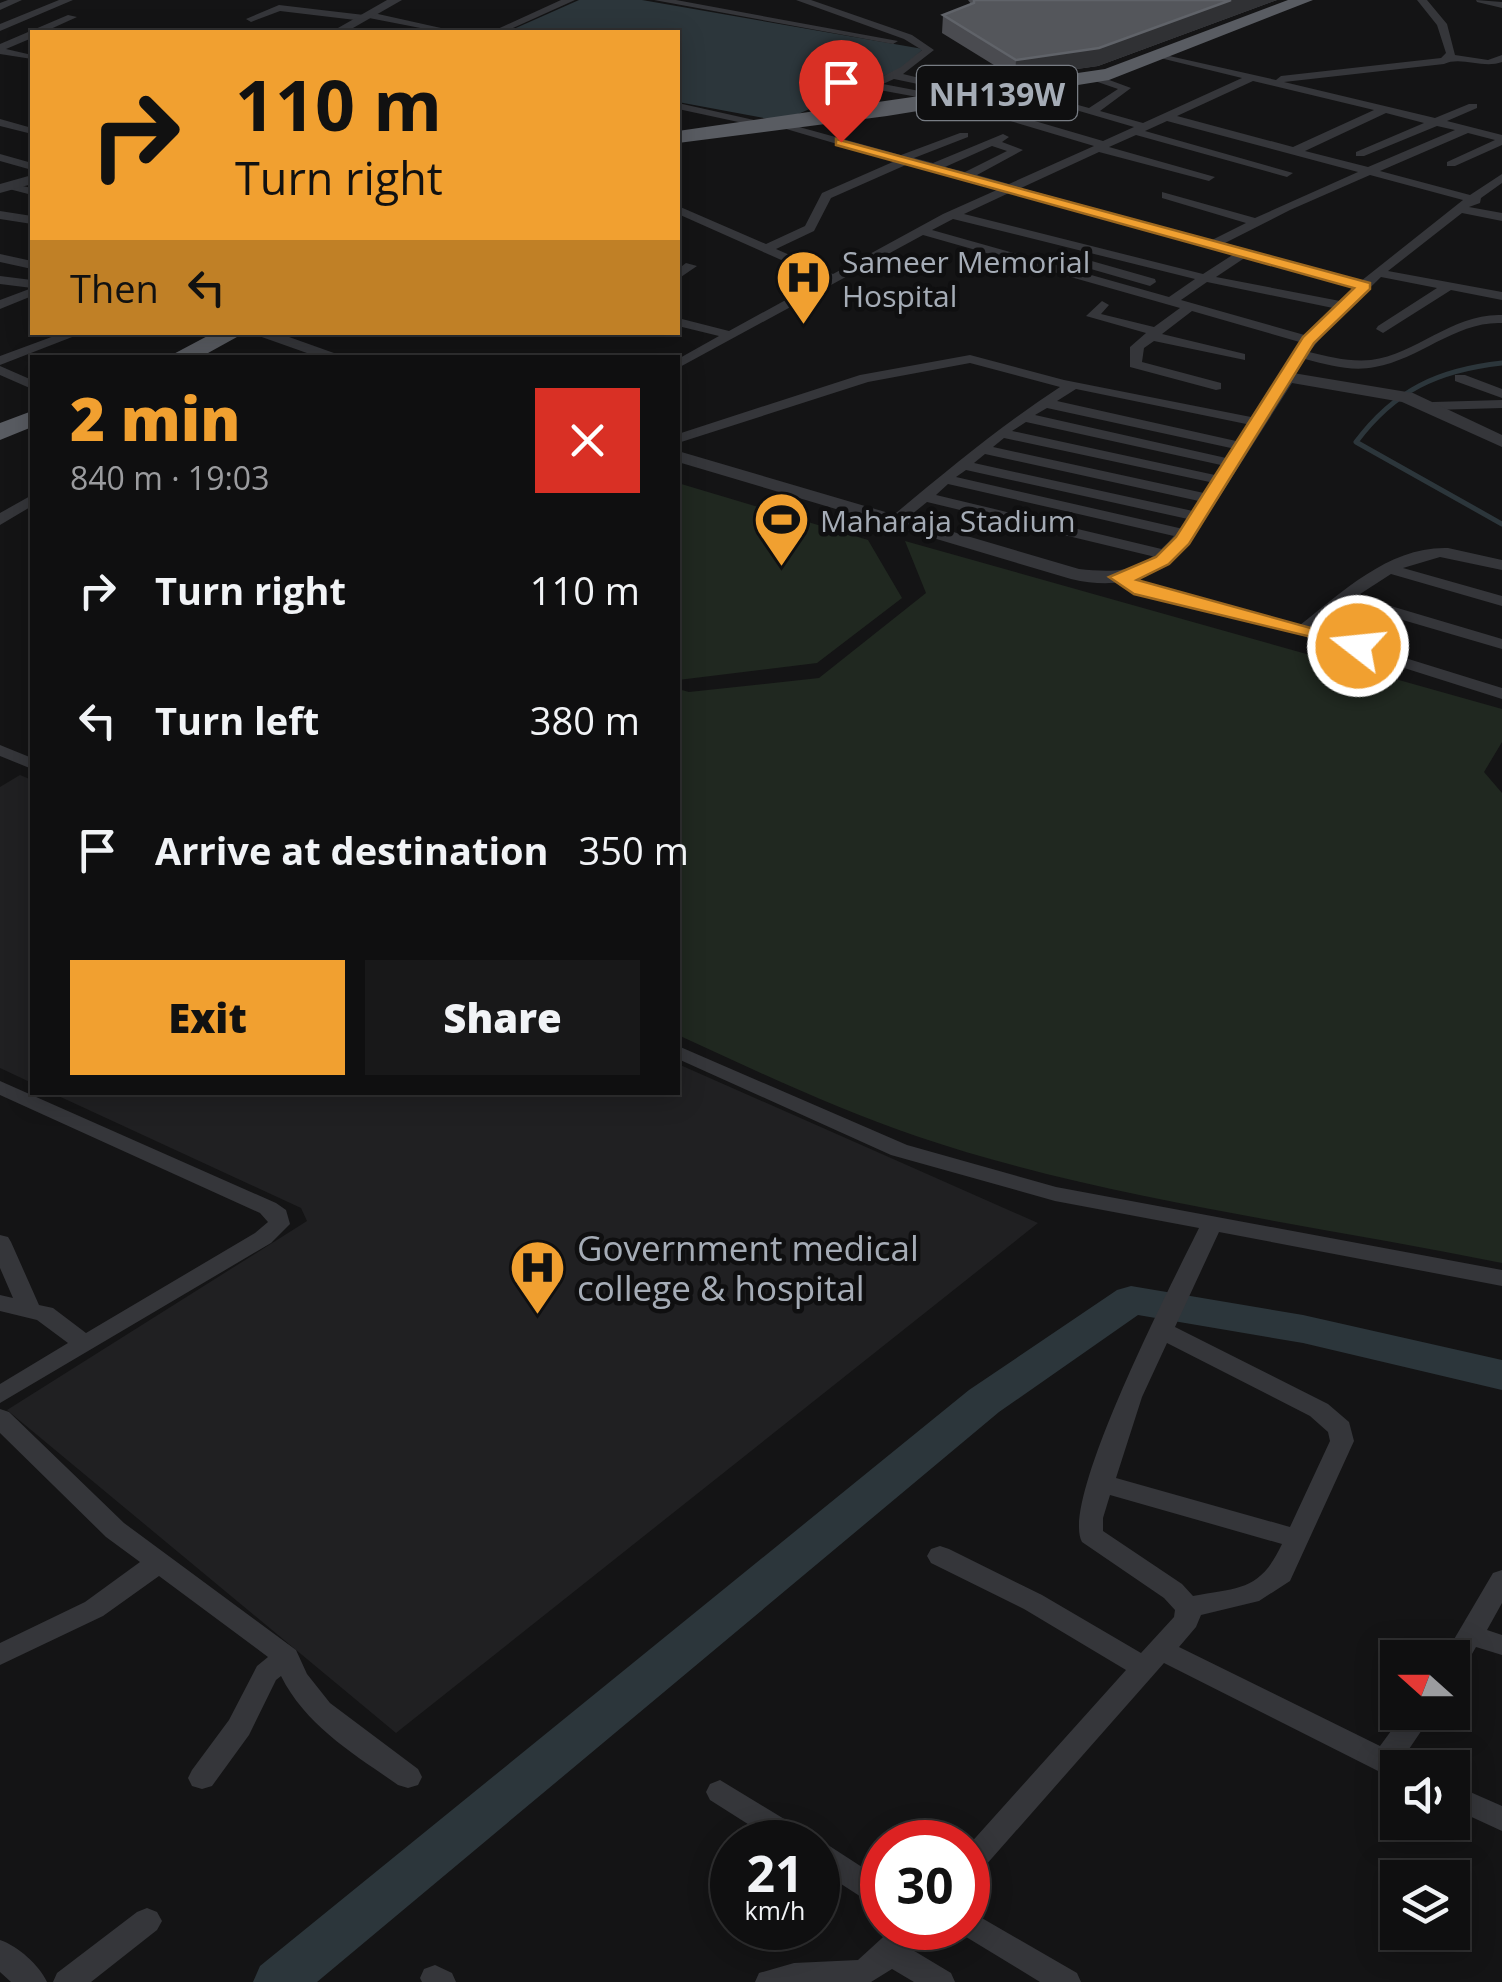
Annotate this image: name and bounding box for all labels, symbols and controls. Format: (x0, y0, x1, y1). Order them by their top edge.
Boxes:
pin (799, 40, 884, 143)
icon: arrive (814, 55, 869, 110)
text: 110 m (235, 56, 442, 152)
road number: NH139W (917, 66, 1077, 120)
icon: right (70, 70, 200, 200)
text: Turn right (235, 147, 443, 208)
place label: Sameer Memorial Hospital (842, 241, 1090, 316)
hospital icon: Sameer Memorial Hospital (773, 248, 833, 327)
icon: left (179, 260, 234, 315)
text: Then (70, 262, 159, 314)
text: 2 min (70, 377, 240, 459)
button: close (535, 388, 640, 493)
text: 840 m · 19:03 (70, 456, 269, 499)
sports icon: Maharaja Stadium (751, 490, 811, 569)
place label: Maharaja Stadium (820, 500, 1076, 541)
icon: right (70, 563, 125, 618)
text: Turn right (155, 564, 346, 616)
text: 110 m (530, 564, 640, 616)
position arrow (1306, 594, 1410, 698)
icon: left (70, 693, 125, 748)
text: Turn left (155, 694, 319, 746)
text: 380 m (530, 694, 640, 746)
icon: arrive (70, 823, 125, 878)
text: Arrive at destination (155, 824, 549, 876)
text: 350 m (579, 824, 689, 876)
button: Exit (70, 960, 345, 1075)
button: Share (365, 960, 640, 1075)
place label: Government medical college & hospital (577, 1224, 919, 1311)
hospital icon: Government medical college & hospital (508, 1237, 568, 1316)
north arrow (1380, 1640, 1470, 1730)
map controls (1380, 1640, 1470, 1950)
button: sound (1380, 1750, 1470, 1840)
speed limit sign: 30 (860, 1820, 990, 1950)
text: 21 (746, 1839, 804, 1907)
button: layers (1380, 1860, 1470, 1950)
text: km/h (745, 1893, 805, 1927)

